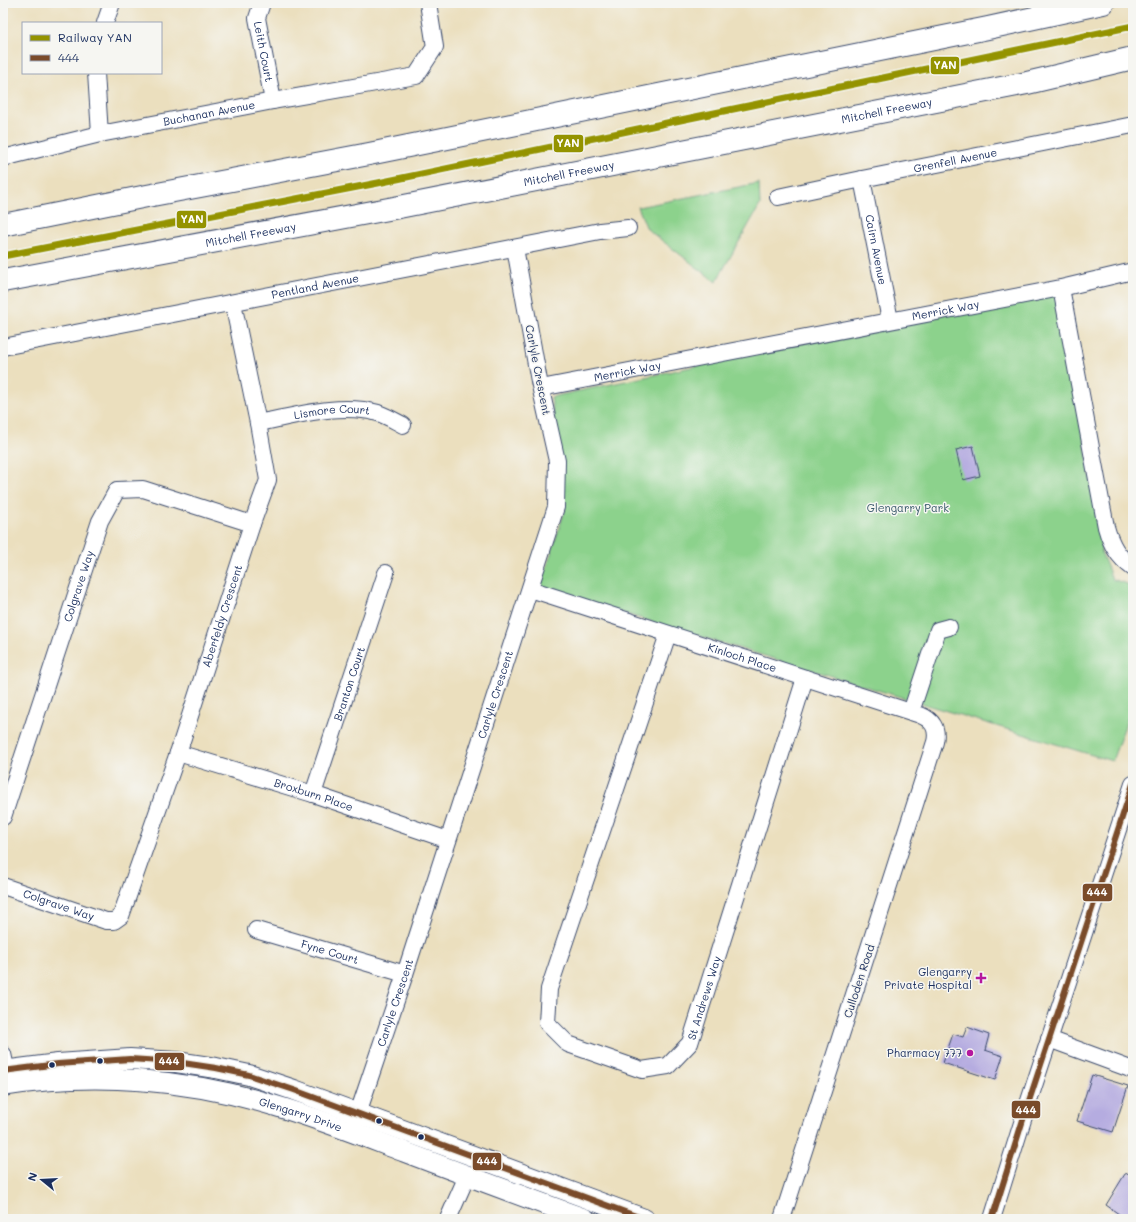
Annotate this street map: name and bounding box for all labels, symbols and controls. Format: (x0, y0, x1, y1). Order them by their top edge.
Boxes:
street label: Leith Court (251, 20, 277, 83)
legend (22, 22, 162, 74)
text: Railway YAN (58, 29, 132, 45)
text: 444 (58, 49, 79, 65)
line badge: YAN (930, 56, 960, 75)
text: YAN (933, 57, 957, 72)
street label: Mitchell Freeway (840, 94, 933, 126)
street label: Buchanan Avenue (162, 97, 256, 129)
line badge: YAN (553, 134, 584, 153)
text: YAN (556, 135, 580, 150)
street label: Grenfell Avenue (912, 144, 998, 176)
street label: Mitchell Freeway (522, 157, 616, 189)
line badge: YAN (176, 210, 207, 229)
text: YAN (180, 211, 204, 226)
street label: Cairn Avenue (862, 213, 891, 286)
street label: Mitchell Freeway (204, 218, 297, 250)
street label: Pentland Avenue (270, 270, 360, 302)
street label: Merrick Way (911, 296, 981, 324)
street label: Carlyle Crescent (522, 324, 555, 416)
street label: Merrick Way (592, 357, 662, 385)
street label: Lismore Court (292, 401, 371, 422)
park label: Glengarry Park (867, 500, 949, 515)
street label: Colgrave Way (59, 548, 97, 624)
street label: Aberfeldy Crescent (198, 563, 245, 669)
street label: Kinloch Place (706, 639, 779, 675)
street label: Branton Court (330, 645, 368, 723)
street label: Carlyle Crescent (474, 648, 516, 740)
street label: Broxburn Place (272, 775, 356, 814)
line badge: 444 (1082, 883, 1113, 902)
text: 444 (1087, 884, 1107, 899)
street label: Colgrave Way (21, 885, 97, 924)
street label: Fyne Court (299, 936, 361, 967)
street label: Culloden Road (840, 942, 878, 1020)
street label: St Andrews Way (683, 954, 724, 1042)
street label: Carlyle Crescent (373, 957, 416, 1048)
place label: Glengarry Private Hospital (884, 964, 972, 992)
marker: Glengarry Private Hospital (975, 972, 987, 984)
place label: Pharmacy 777 (887, 1045, 962, 1060)
marker: Pharmacy 777 (965, 1048, 975, 1058)
line badge: 444 (154, 1052, 185, 1071)
text: 444 (159, 1053, 179, 1068)
unlabelled marker (95, 1056, 105, 1066)
unlabelled marker (47, 1060, 57, 1070)
street label: Glengarry Drive (257, 1093, 344, 1135)
line badge: 444 (1011, 1100, 1041, 1119)
text: 444 (1016, 1102, 1036, 1117)
unlabelled marker (374, 1116, 384, 1126)
unlabelled marker (416, 1132, 426, 1142)
line badge: 444 (472, 1152, 502, 1171)
text: 444 (477, 1153, 497, 1168)
north arrow (22, 1160, 62, 1200)
text: N (24, 1170, 40, 1183)

